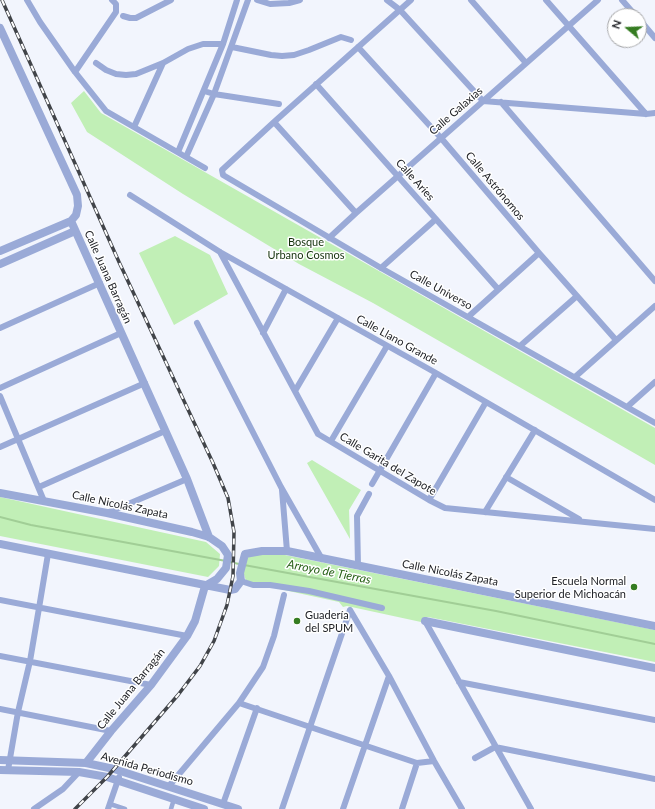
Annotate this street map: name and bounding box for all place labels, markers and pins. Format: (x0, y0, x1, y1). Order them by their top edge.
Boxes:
place label: Escuela Normal Superior de Michoacán (515, 574, 626, 600)
marker: Escuela Normal Superior de Michoacán (629, 582, 639, 592)
place label: Guadería del SPUM (305, 608, 353, 634)
marker: Guadería del SPUM (292, 616, 302, 626)

